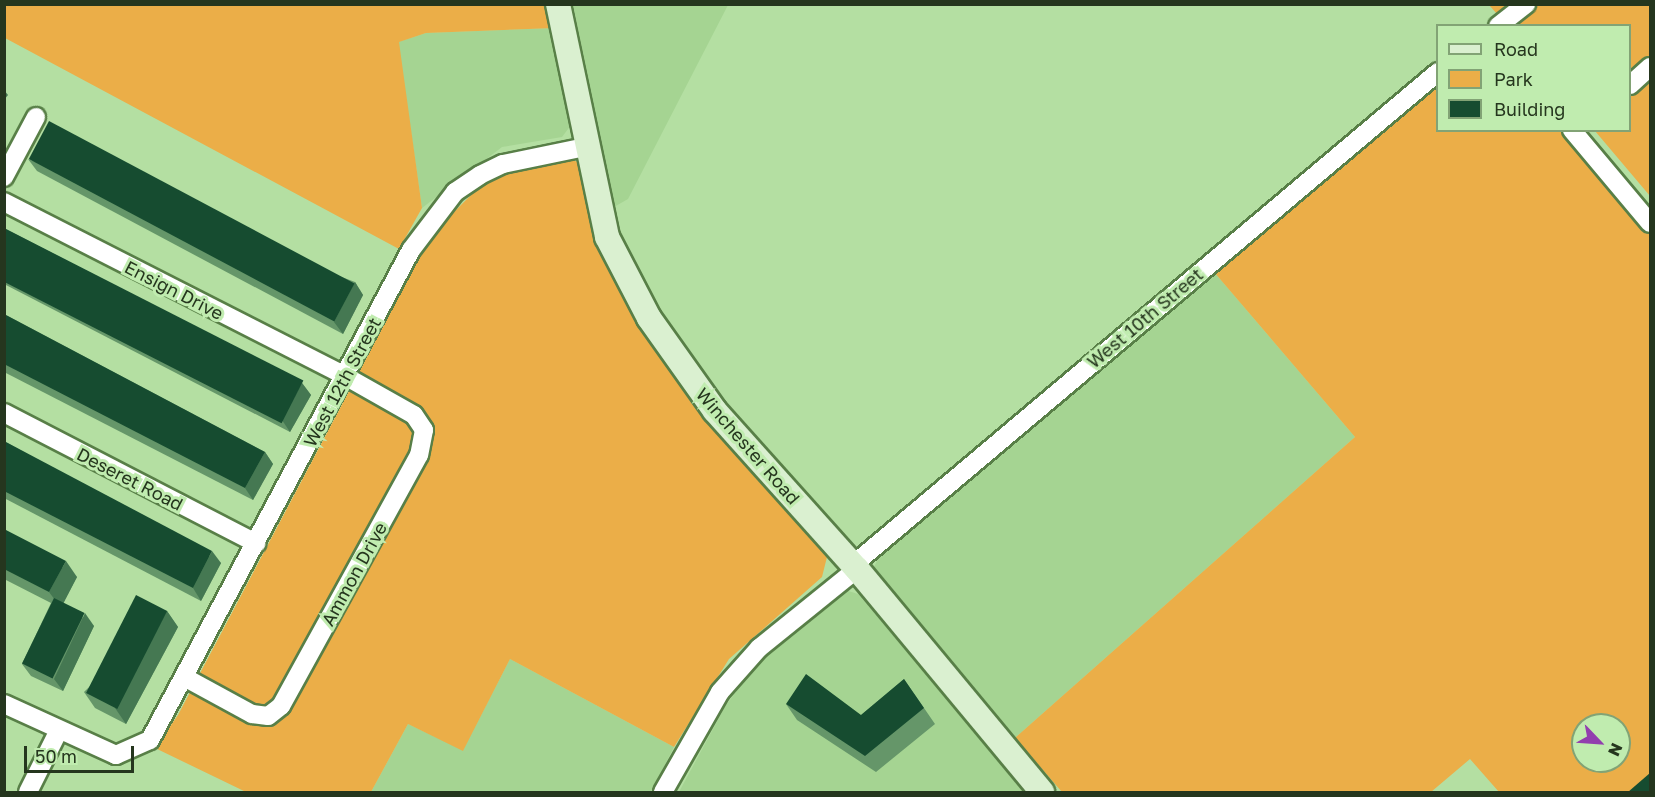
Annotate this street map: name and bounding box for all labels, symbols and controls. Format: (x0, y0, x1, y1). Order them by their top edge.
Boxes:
legend (1436, 24, 1631, 132)
text: Road (1494, 38, 1538, 60)
text: Park (1494, 68, 1533, 90)
text: Building (1494, 98, 1565, 120)
street label: Ensign Drive (121, 256, 227, 324)
street label: West 10th Street (1083, 263, 1207, 373)
street label: West 12th Street (299, 314, 385, 450)
street label: Winchester Road (692, 383, 804, 509)
street label: Deseret Road (73, 443, 187, 515)
street label: Ammon Drive (317, 519, 391, 629)
north arrow (1571, 713, 1631, 773)
scale bar (27, 734, 136, 772)
text: N (1604, 740, 1627, 759)
text: 50 m (35, 745, 77, 767)

